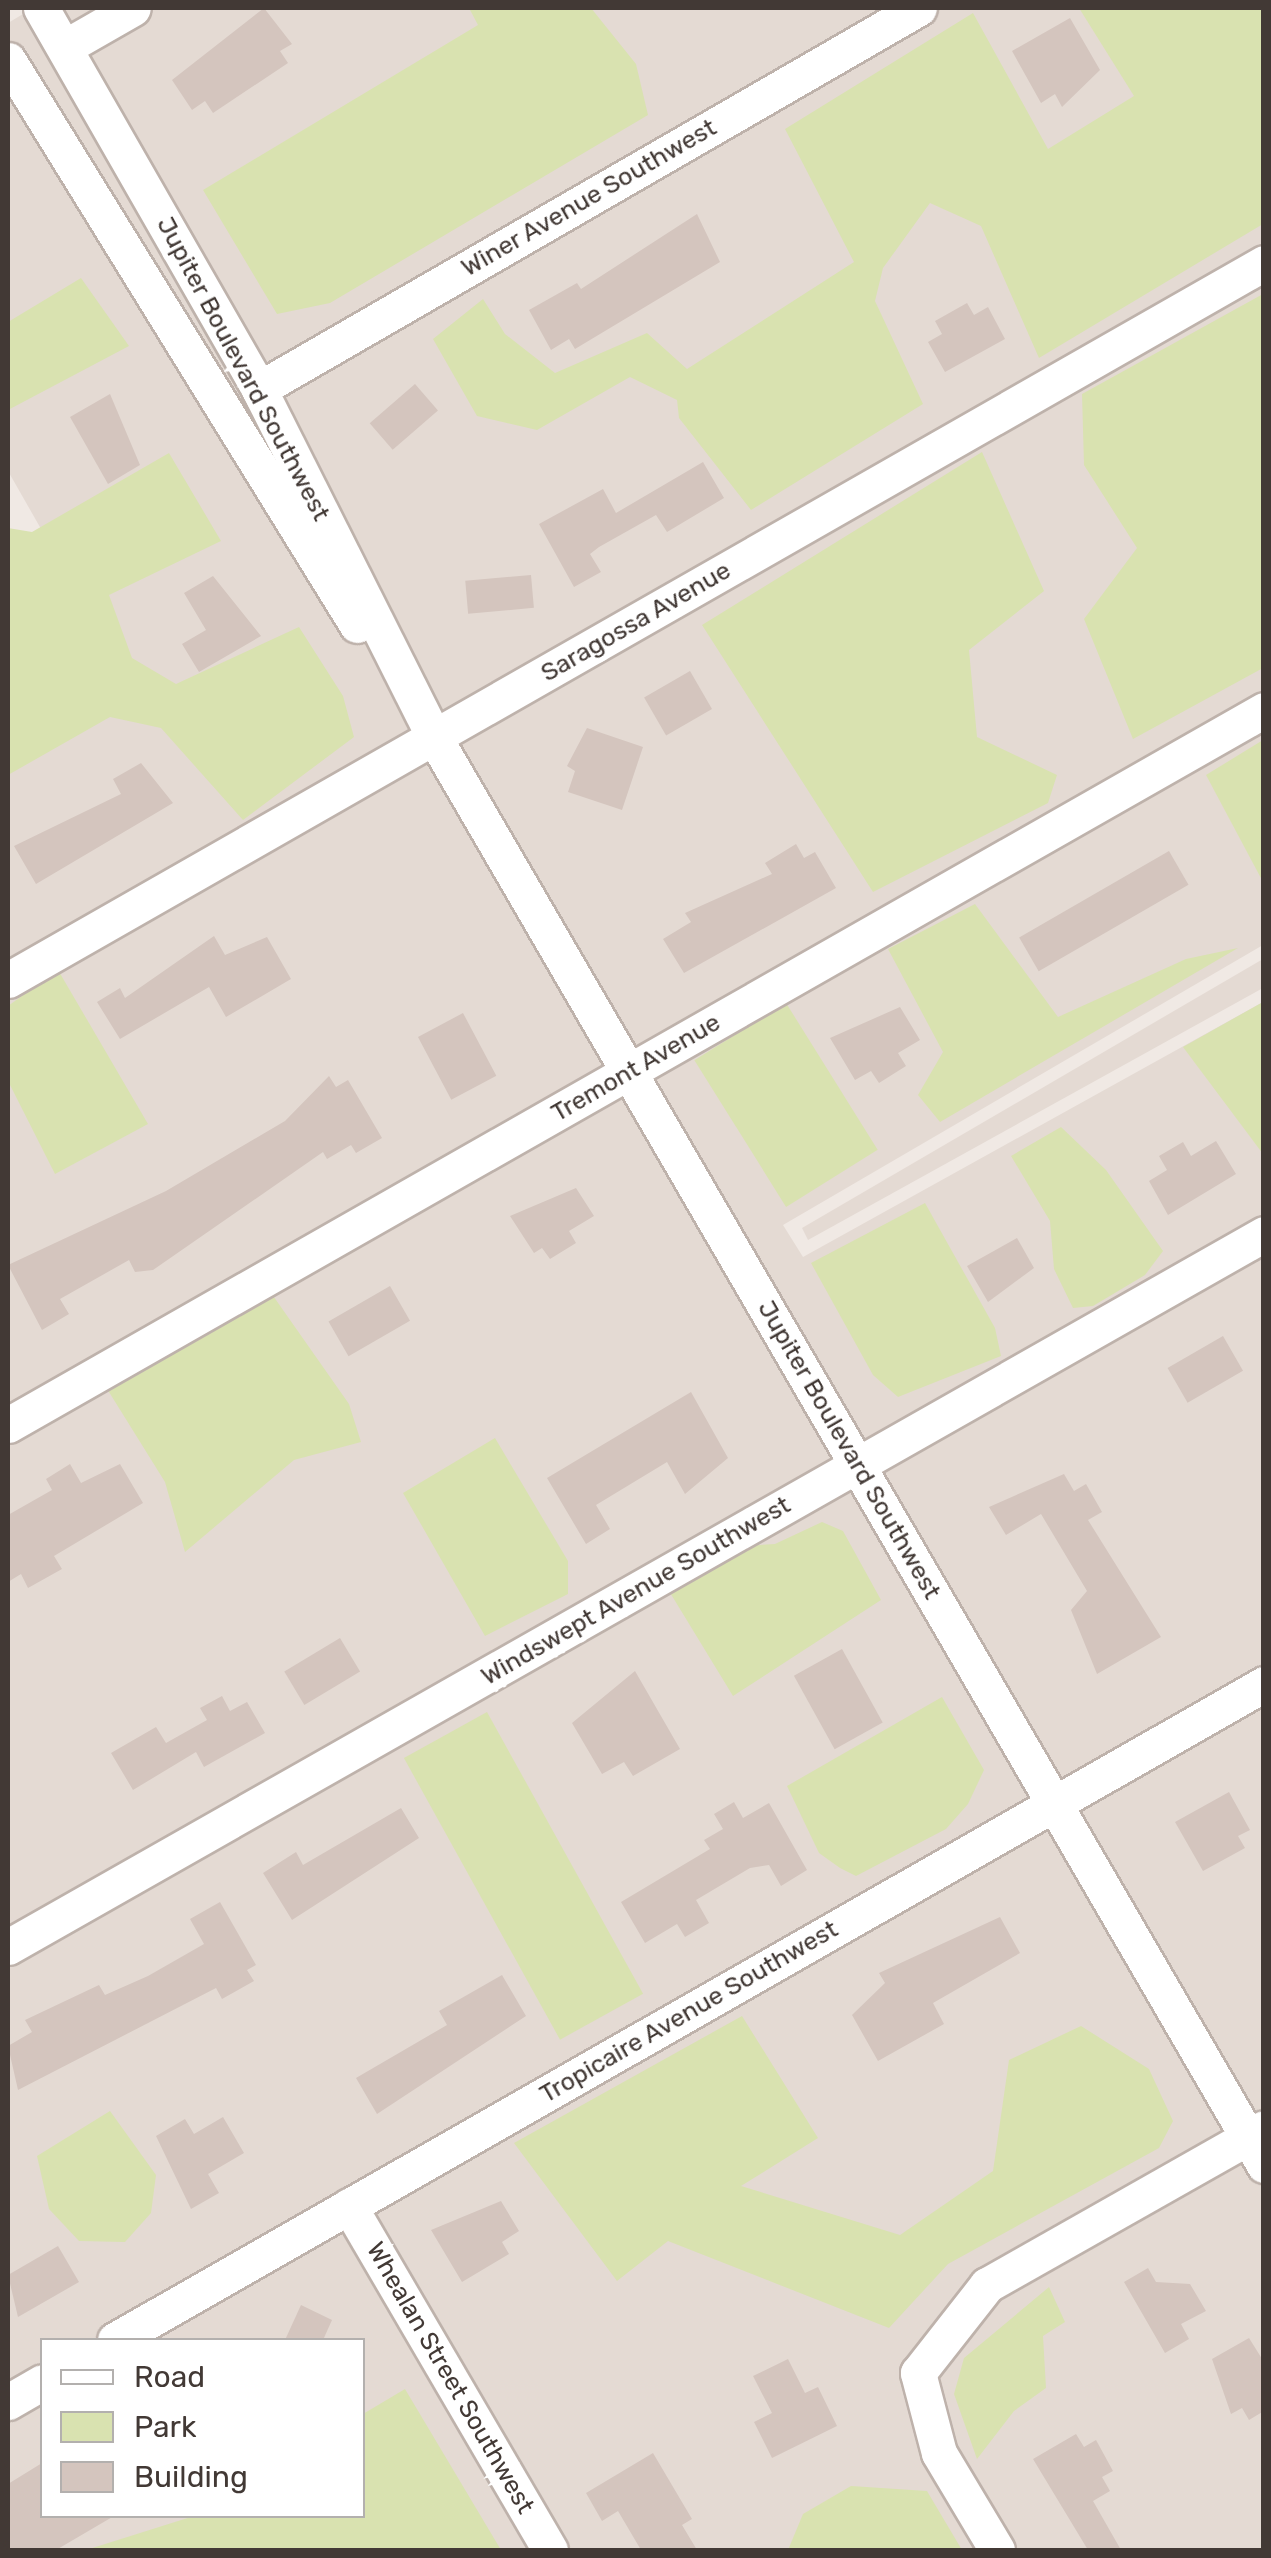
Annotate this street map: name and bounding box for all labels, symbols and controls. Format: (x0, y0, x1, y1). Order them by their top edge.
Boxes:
street label: Winer Avenue Southwest (456, 112, 722, 284)
street label: Jupiter Boulevard Southwest (150, 212, 336, 526)
street label: Saragossa Avenue (536, 555, 736, 689)
street label: Tremont Avenue (546, 1007, 726, 1129)
street label: Jupiter Boulevard Southwest (751, 1295, 947, 1605)
street label: Windswept Avenue Southwest (476, 1490, 796, 1692)
street label: Tropicaire Avenue Southwest (534, 1914, 844, 2110)
street label: Whealan Street Southwest (360, 2237, 540, 2519)
legend (40, 2338, 365, 2518)
text: Road (134, 2359, 205, 2395)
text: Park (134, 2409, 196, 2445)
text: Building (134, 2459, 248, 2495)

